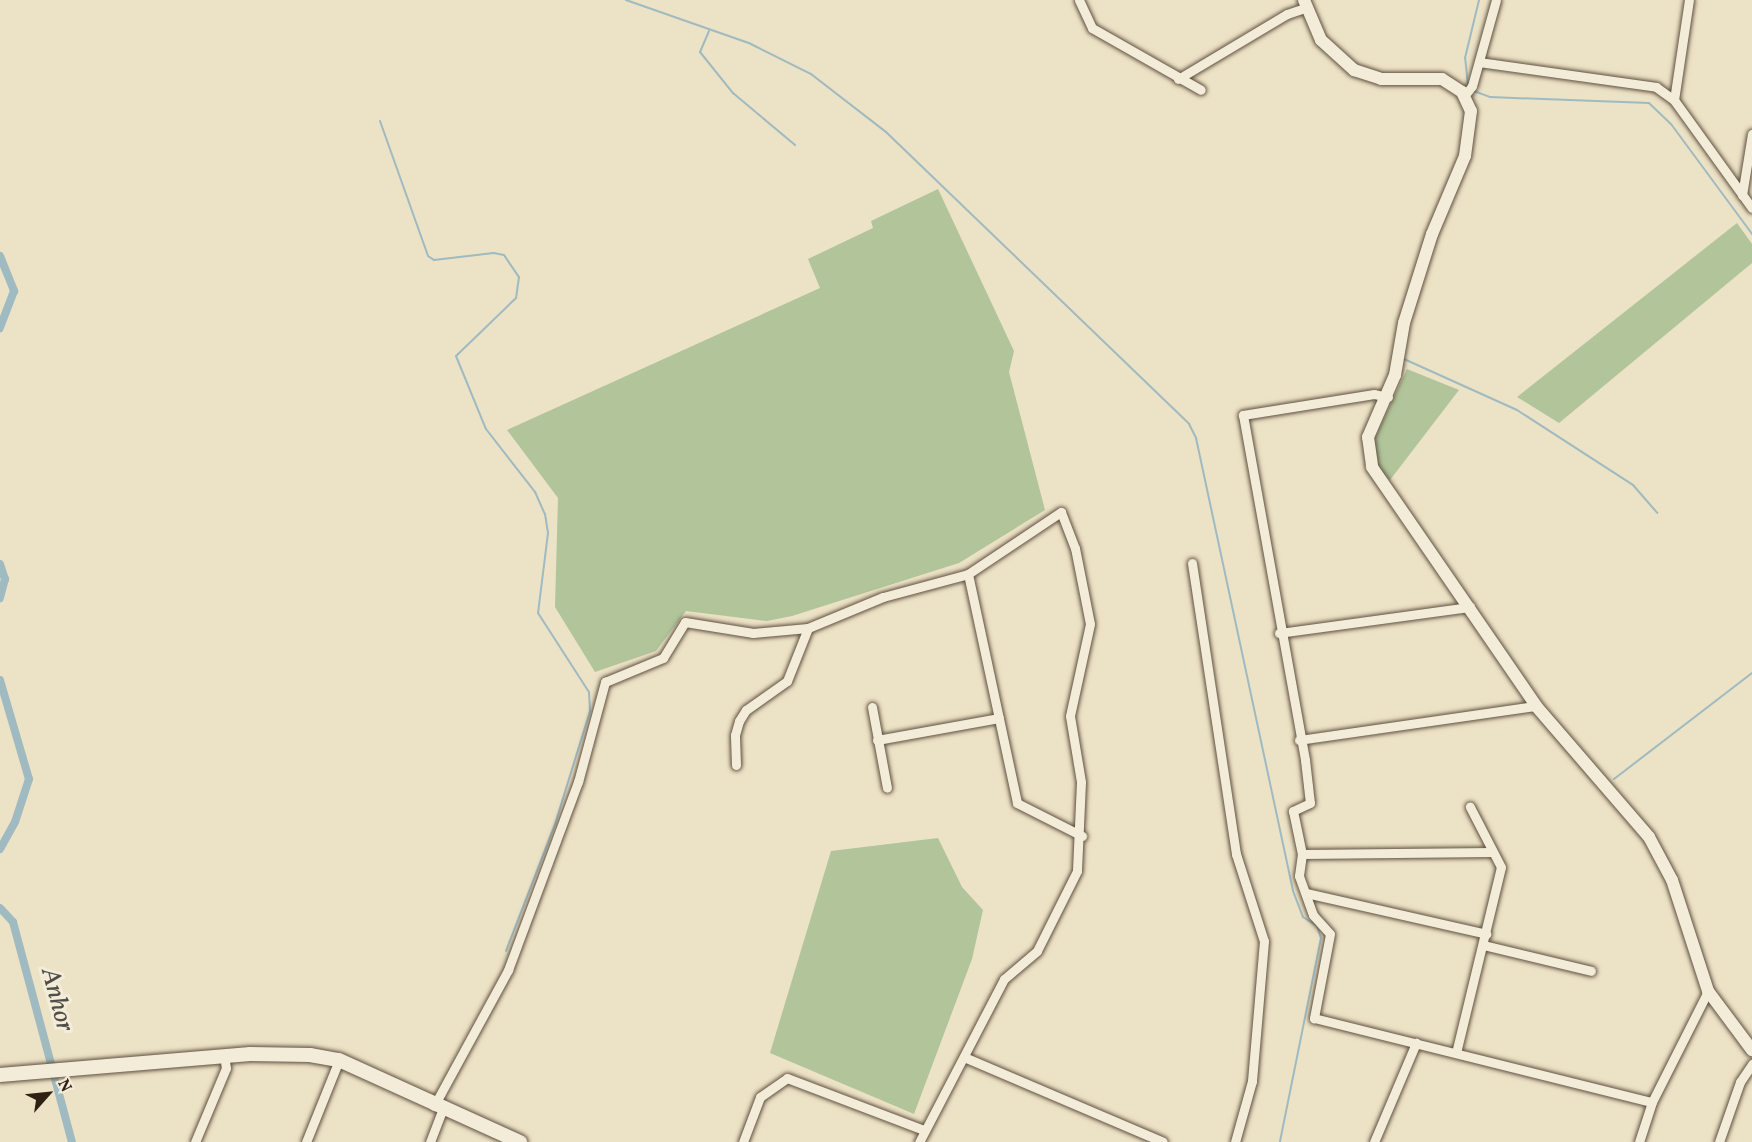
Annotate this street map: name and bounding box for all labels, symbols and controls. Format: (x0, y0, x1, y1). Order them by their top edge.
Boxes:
water label: Anhor (33, 965, 79, 1035)
north arrow (18, 1064, 78, 1124)
text: N (52, 1076, 76, 1096)

